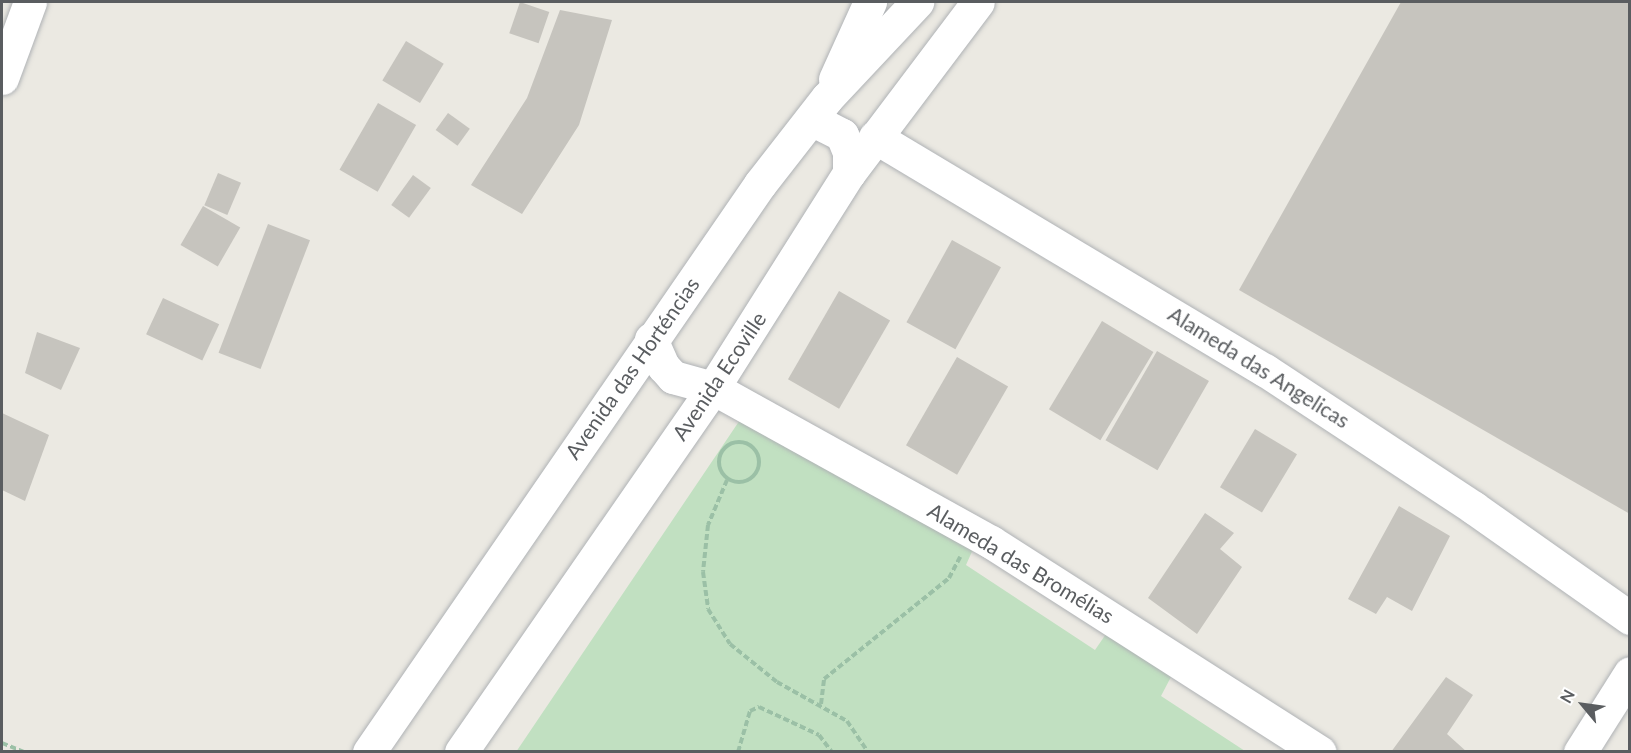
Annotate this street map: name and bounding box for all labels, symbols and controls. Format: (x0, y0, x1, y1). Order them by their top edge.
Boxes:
street label: Avenida das Horténcias (560, 272, 704, 464)
street label: Alameda das Angelicas (1164, 301, 1354, 433)
street label: Avenida Ecoville (667, 307, 771, 445)
street label: Alameda das Bromélias (923, 497, 1119, 629)
north arrow (1553, 675, 1613, 735)
text: N (1556, 686, 1578, 706)

